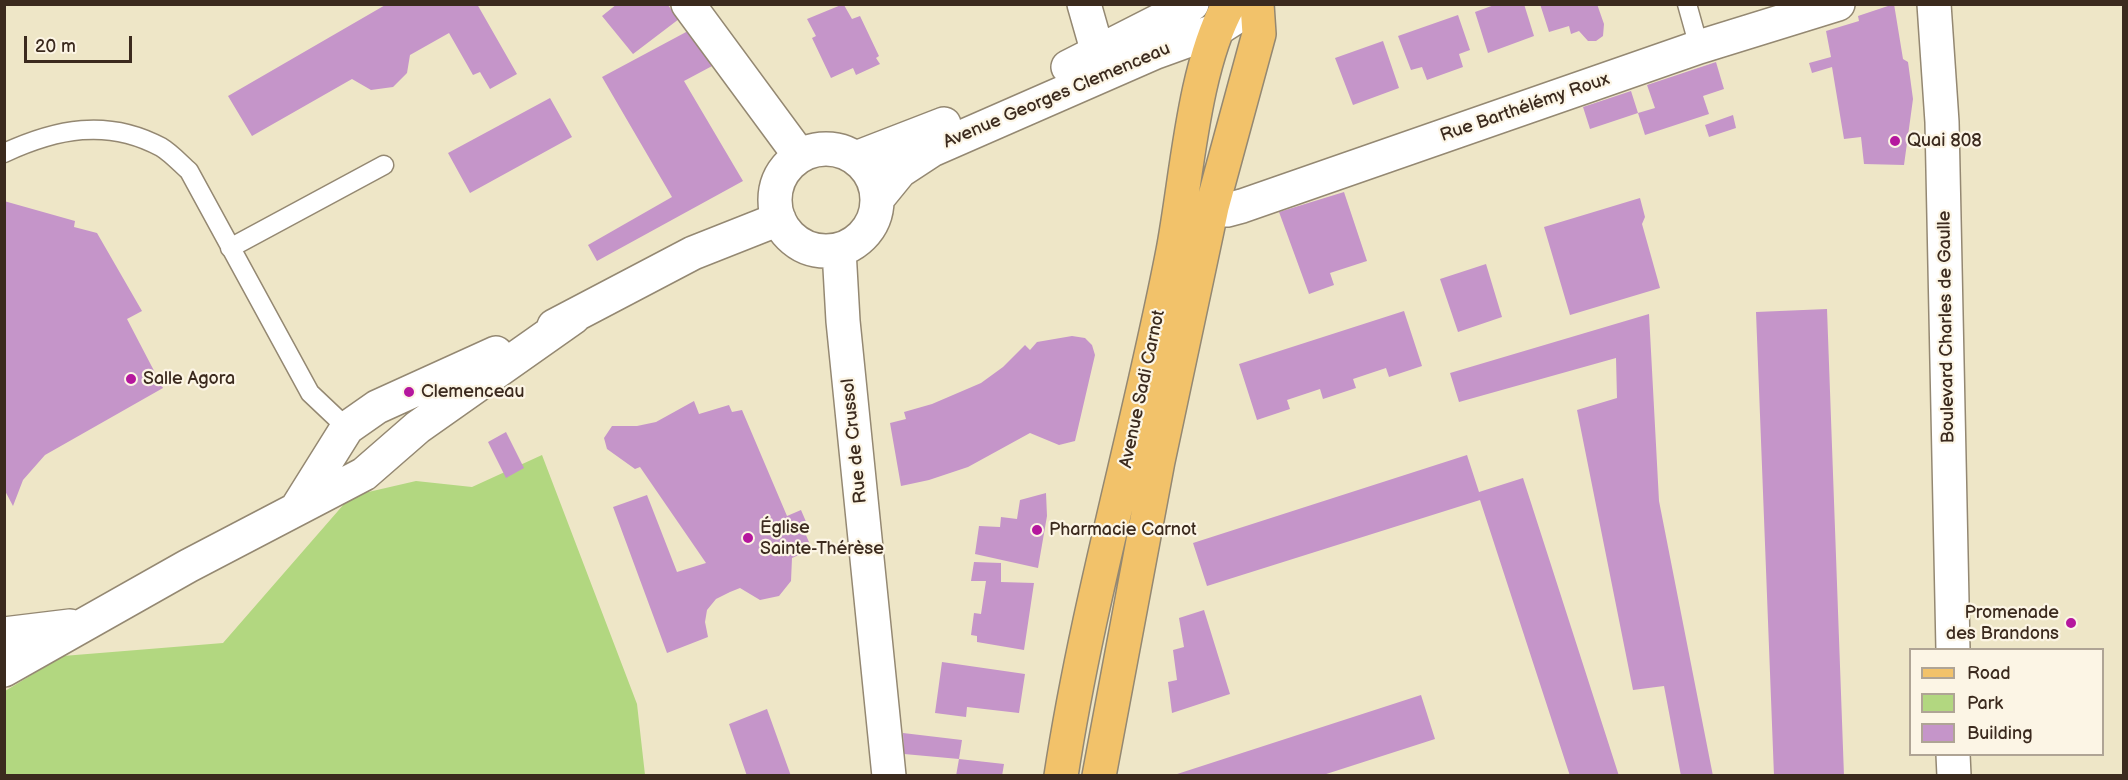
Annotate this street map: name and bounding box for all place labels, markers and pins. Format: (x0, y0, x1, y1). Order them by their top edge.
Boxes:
place label: Quai 808 (1907, 130, 1982, 152)
marker: Quai 808 (1888, 134, 1902, 148)
place label: Salle Agora (143, 368, 235, 390)
marker: Salle Agora (124, 372, 138, 386)
place label: Clemenceau (421, 381, 525, 403)
marker: Clemenceau (402, 385, 416, 399)
place label: Église Sainte-Thérèse (760, 517, 884, 560)
place label: Pharmacie Carnot (1049, 519, 1197, 541)
marker: Pharmacie Carnot (1030, 523, 1044, 537)
marker: Église Sainte-Thérèse (741, 531, 755, 545)
place label: Promenade des Brandons (1946, 602, 2059, 644)
marker: Promenade des Brandons (2064, 616, 2078, 630)

